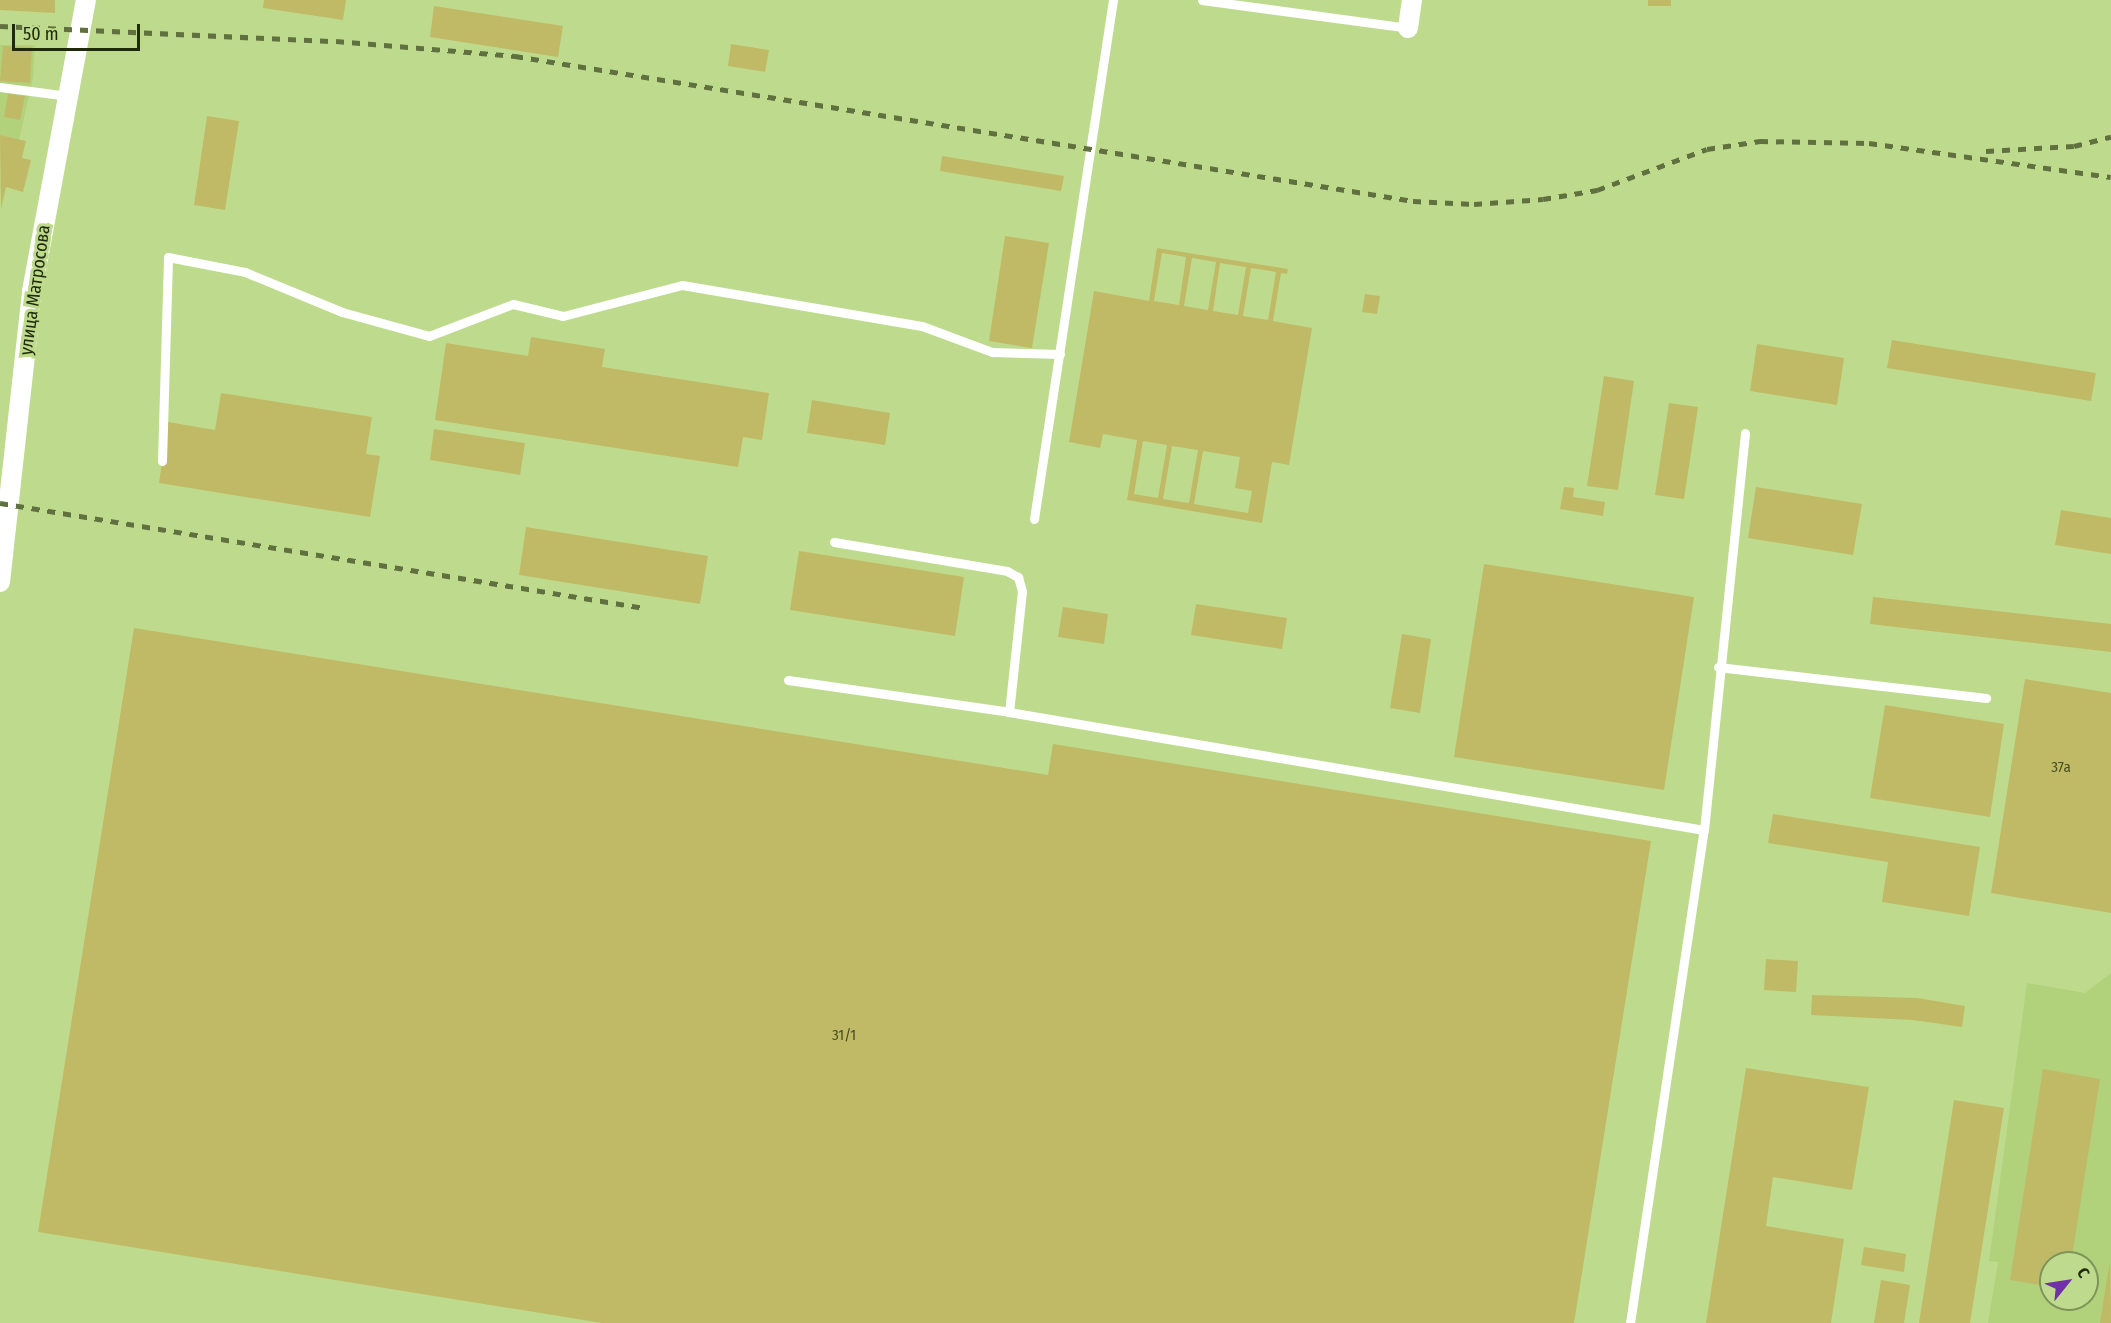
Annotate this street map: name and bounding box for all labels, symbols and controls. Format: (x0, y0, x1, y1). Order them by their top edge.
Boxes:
scale bar (15, 12, 142, 50)
text: 50 m (23, 23, 59, 45)
street label: улица Матросова (15, 223, 55, 357)
house number: 37а (2051, 759, 2071, 777)
house number: 31/1 (832, 1027, 856, 1045)
north arrow (2039, 1251, 2099, 1311)
text: С (2073, 1264, 2094, 1281)

